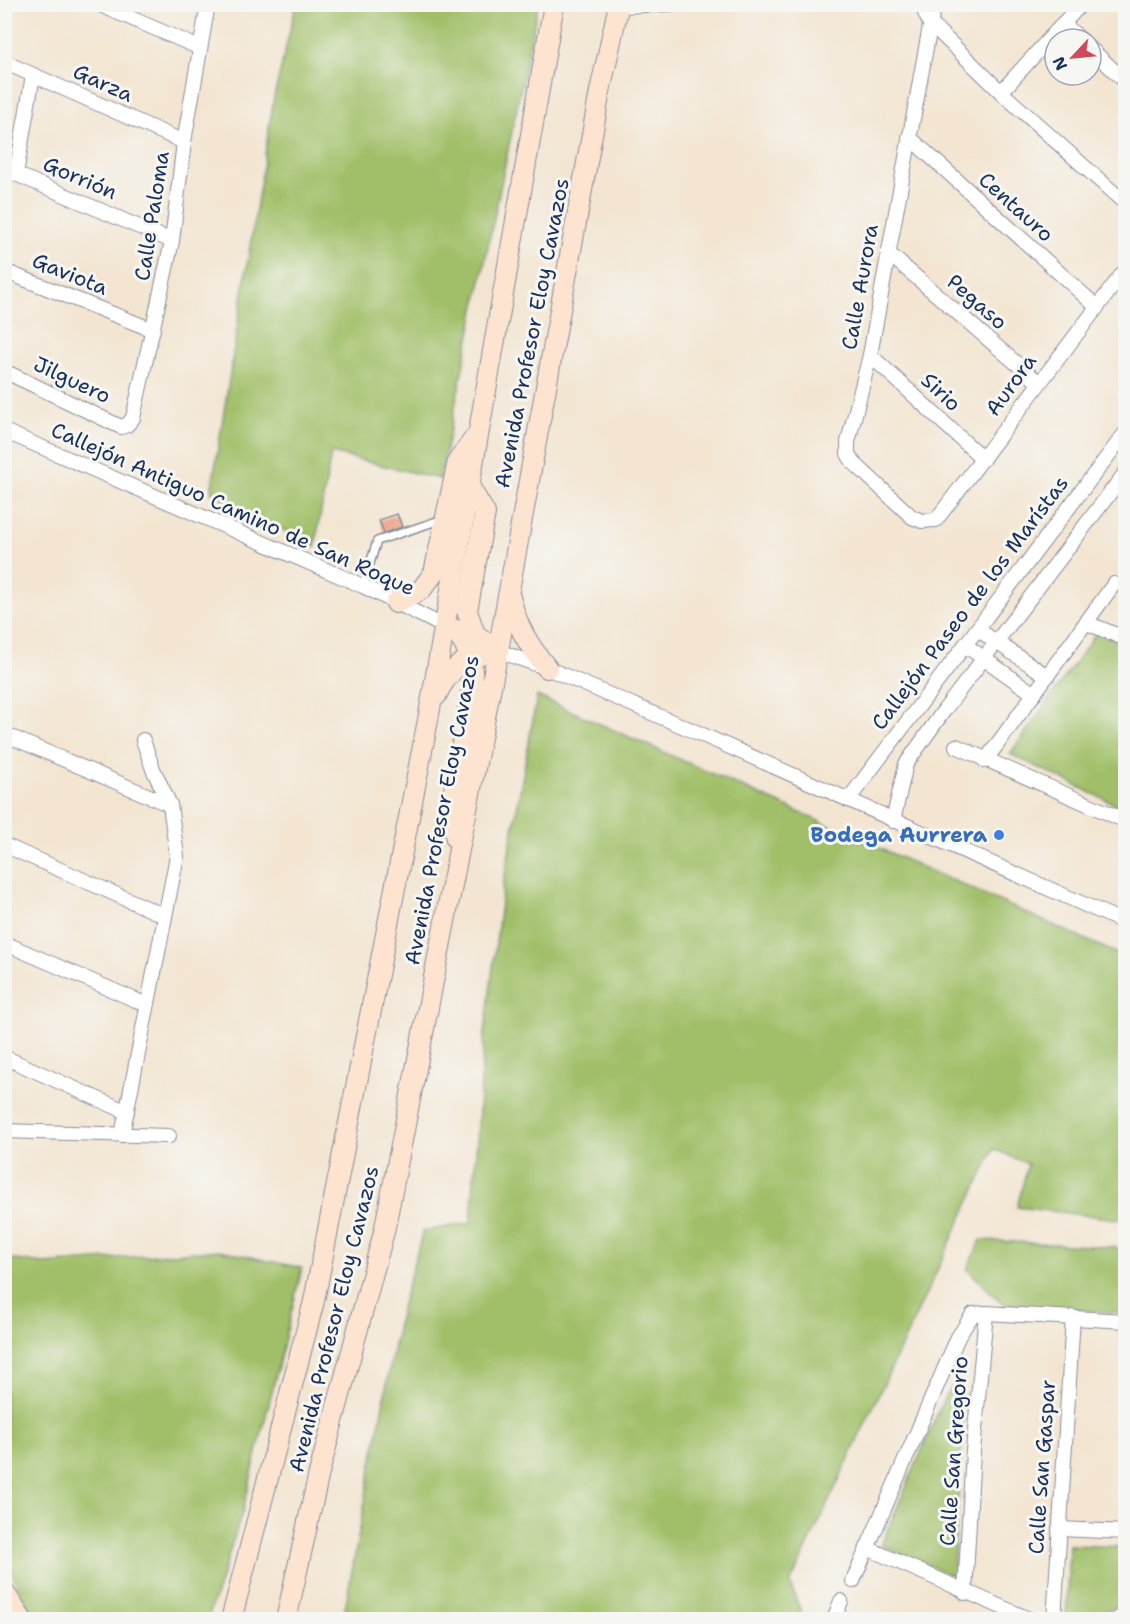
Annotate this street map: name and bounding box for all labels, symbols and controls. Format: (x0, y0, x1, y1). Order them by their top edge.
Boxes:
north arrow (1043, 27, 1103, 87)
text: N (1048, 53, 1072, 74)
street label: Garza (69, 57, 137, 109)
street label: Calle Paloma (128, 149, 176, 283)
street label: Gorrión (39, 150, 121, 206)
street label: Centauro (973, 166, 1059, 248)
street label: Avenida Profesor Eloy Cavazos (488, 176, 576, 490)
street label: Calle Aurora (835, 222, 885, 352)
street label: Gaviota (28, 246, 112, 302)
street label: Pegaso (941, 268, 1013, 336)
street label: Aurora (979, 348, 1043, 422)
street label: Jilguero (29, 350, 115, 410)
street label: Sirio (915, 366, 967, 418)
street label: Callejón Antiguo Camino de San Roque (47, 416, 419, 602)
street label: Callejón Paseo de los Marístas (865, 470, 1075, 736)
street label: Avenida Profesor Eloy Cavazos (398, 653, 486, 967)
place label: Bodega Aurrera (811, 821, 988, 849)
marker: Bodega Aurrera (992, 828, 1006, 842)
street label: Avenida Profesor Eloy Cavazos (282, 1163, 386, 1475)
street label: Calle San Gregorio (933, 1355, 975, 1547)
street label: Calle San Gaspar (1022, 1379, 1062, 1555)

